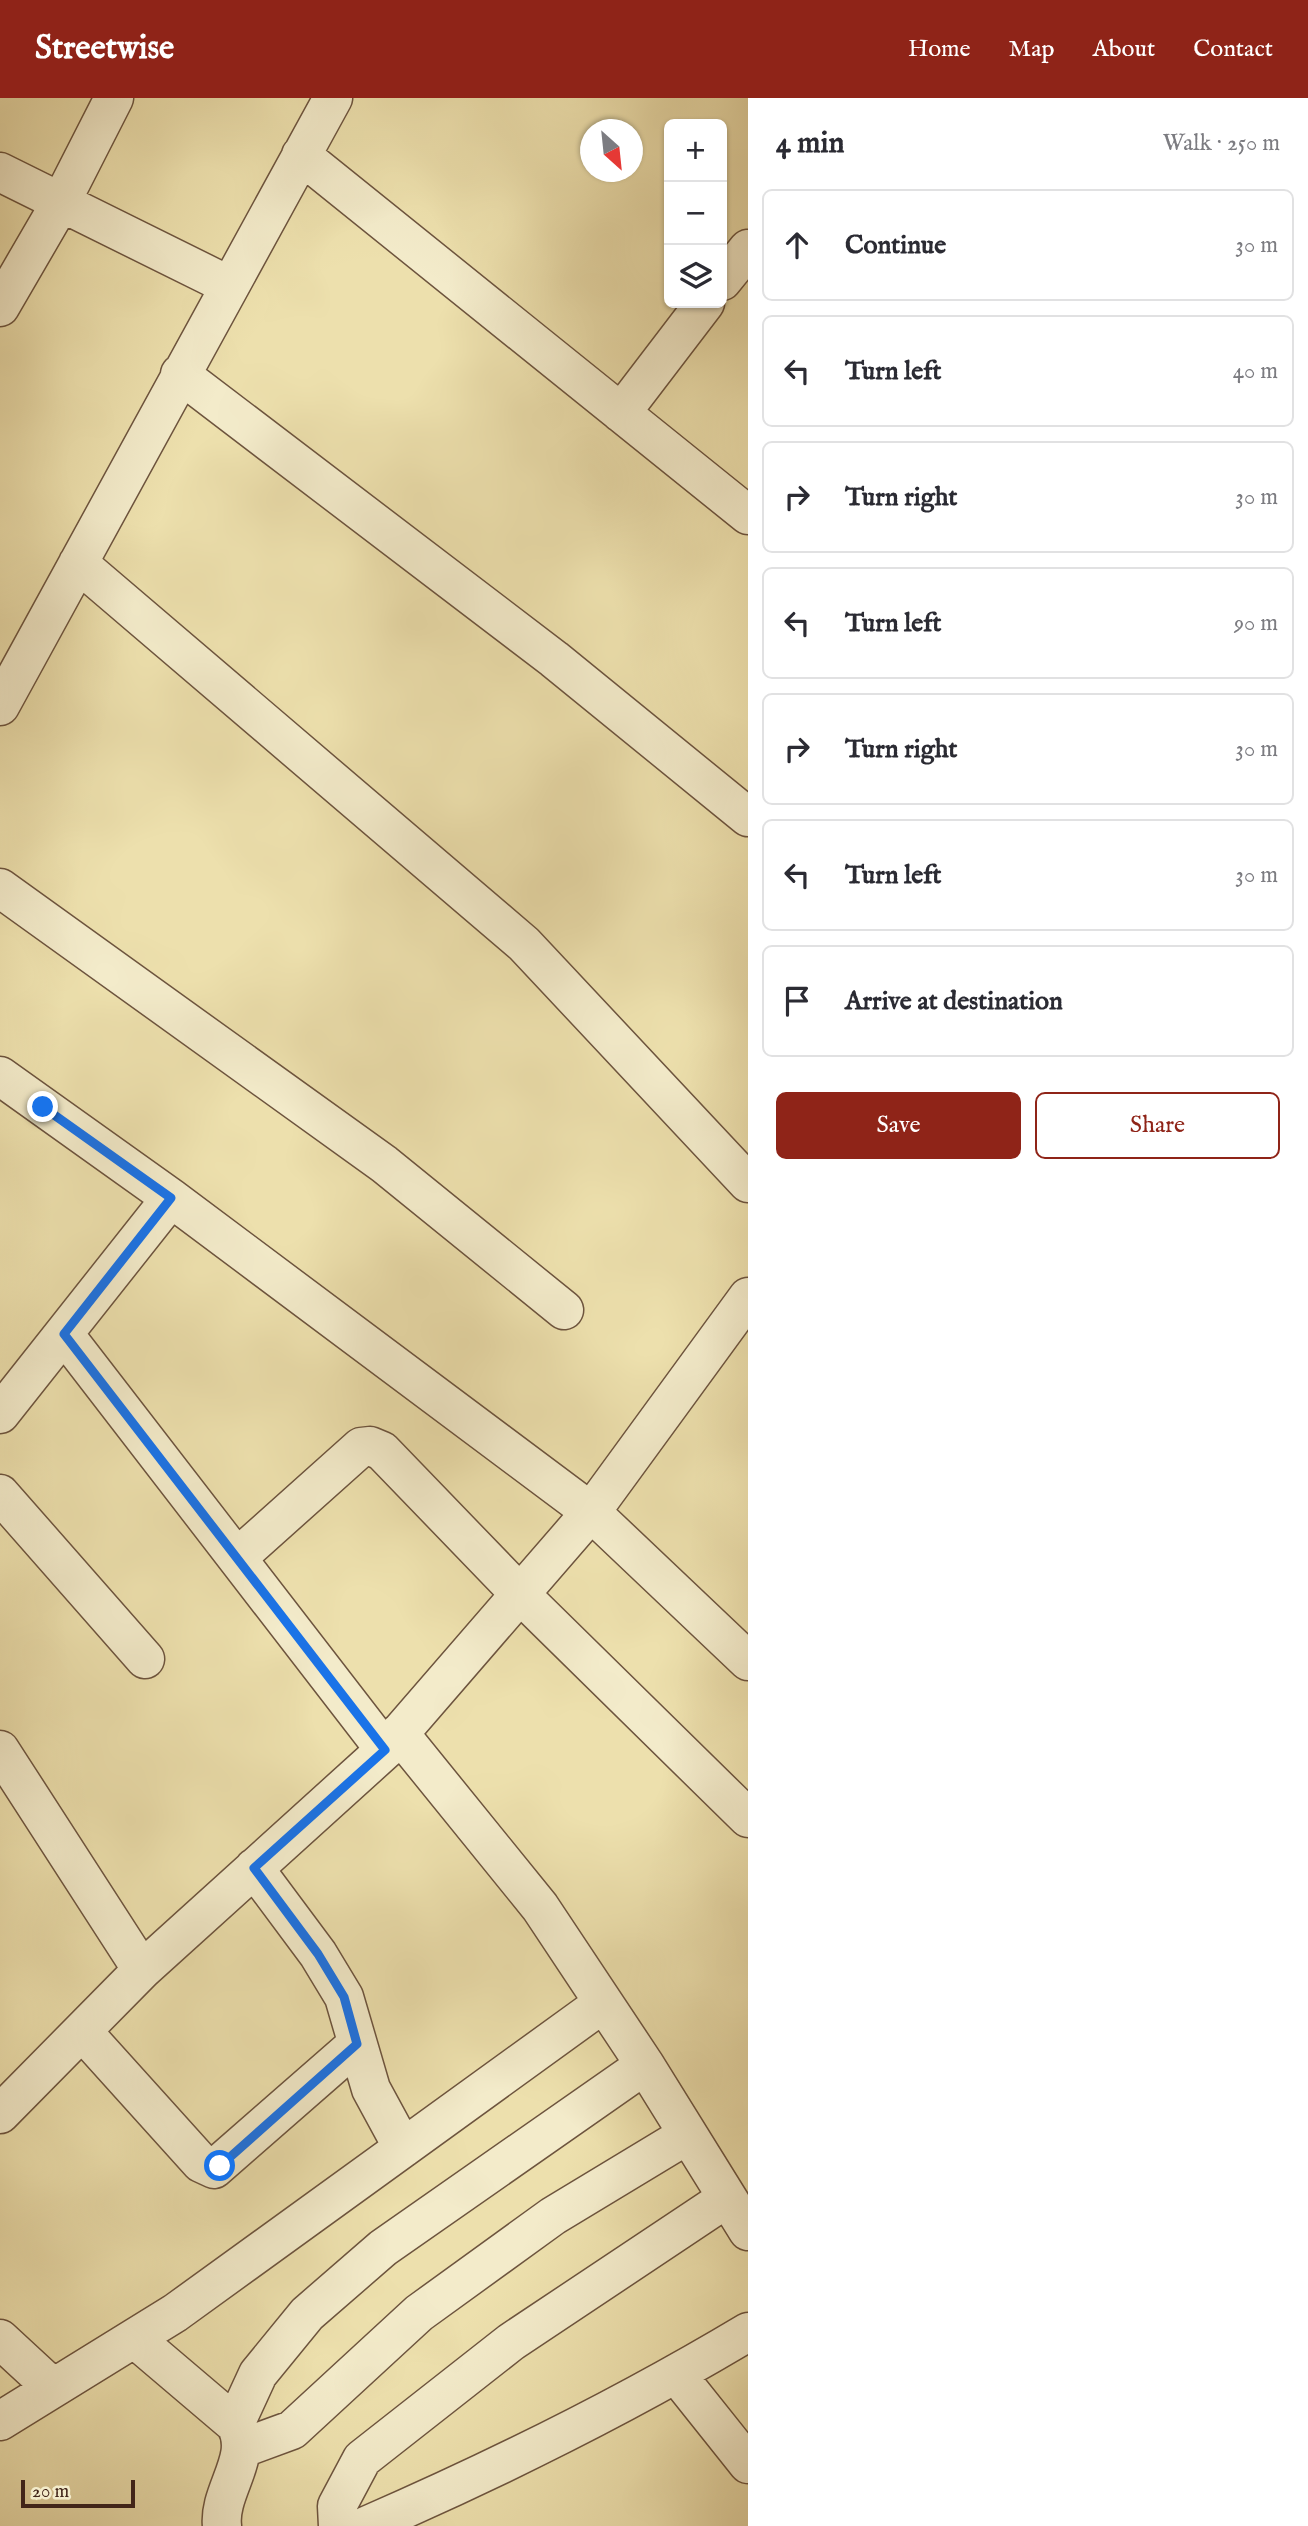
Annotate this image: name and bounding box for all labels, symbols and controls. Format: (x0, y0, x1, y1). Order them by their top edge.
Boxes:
text: Streetwise (35, 28, 174, 70)
text: Home (908, 34, 971, 65)
text: Map (1009, 34, 1055, 65)
text: About (1093, 34, 1155, 65)
text: Contact (1193, 34, 1273, 65)
north arrow (580, 119, 643, 182)
map controls (664, 119, 727, 308)
button: + (664, 119, 727, 182)
text: 4 min (776, 125, 844, 163)
text: Walk · 250 m (1163, 129, 1280, 158)
button: − (664, 182, 727, 245)
icon: ahead (778, 226, 816, 264)
text: Continue (845, 229, 946, 262)
text: 30 m (1235, 231, 1278, 260)
button: layers (664, 245, 727, 308)
icon: left (778, 352, 816, 390)
text: Turn left (845, 355, 942, 388)
text: 40 m (1233, 357, 1278, 386)
icon: right (778, 478, 816, 516)
text: Turn right (845, 481, 958, 514)
text: 30 m (1235, 483, 1278, 512)
icon: left (778, 604, 816, 642)
text: Turn left (845, 607, 942, 640)
text: 90 m (1234, 609, 1278, 638)
icon: right (778, 730, 816, 768)
text: Turn right (845, 733, 958, 766)
text: 30 m (1235, 735, 1278, 764)
icon: left (778, 856, 816, 894)
text: Turn left (845, 859, 942, 892)
text: 30 m (1235, 861, 1278, 890)
icon: arrive (778, 982, 816, 1020)
text: Arrive at destination (845, 985, 1063, 1018)
route end (27, 1091, 58, 1122)
button: Save (776, 1092, 1021, 1159)
button: Share (1035, 1092, 1280, 1159)
route start (204, 2150, 235, 2181)
scale bar (21, 2477, 135, 2509)
text: 20 m (32, 2480, 69, 2504)

